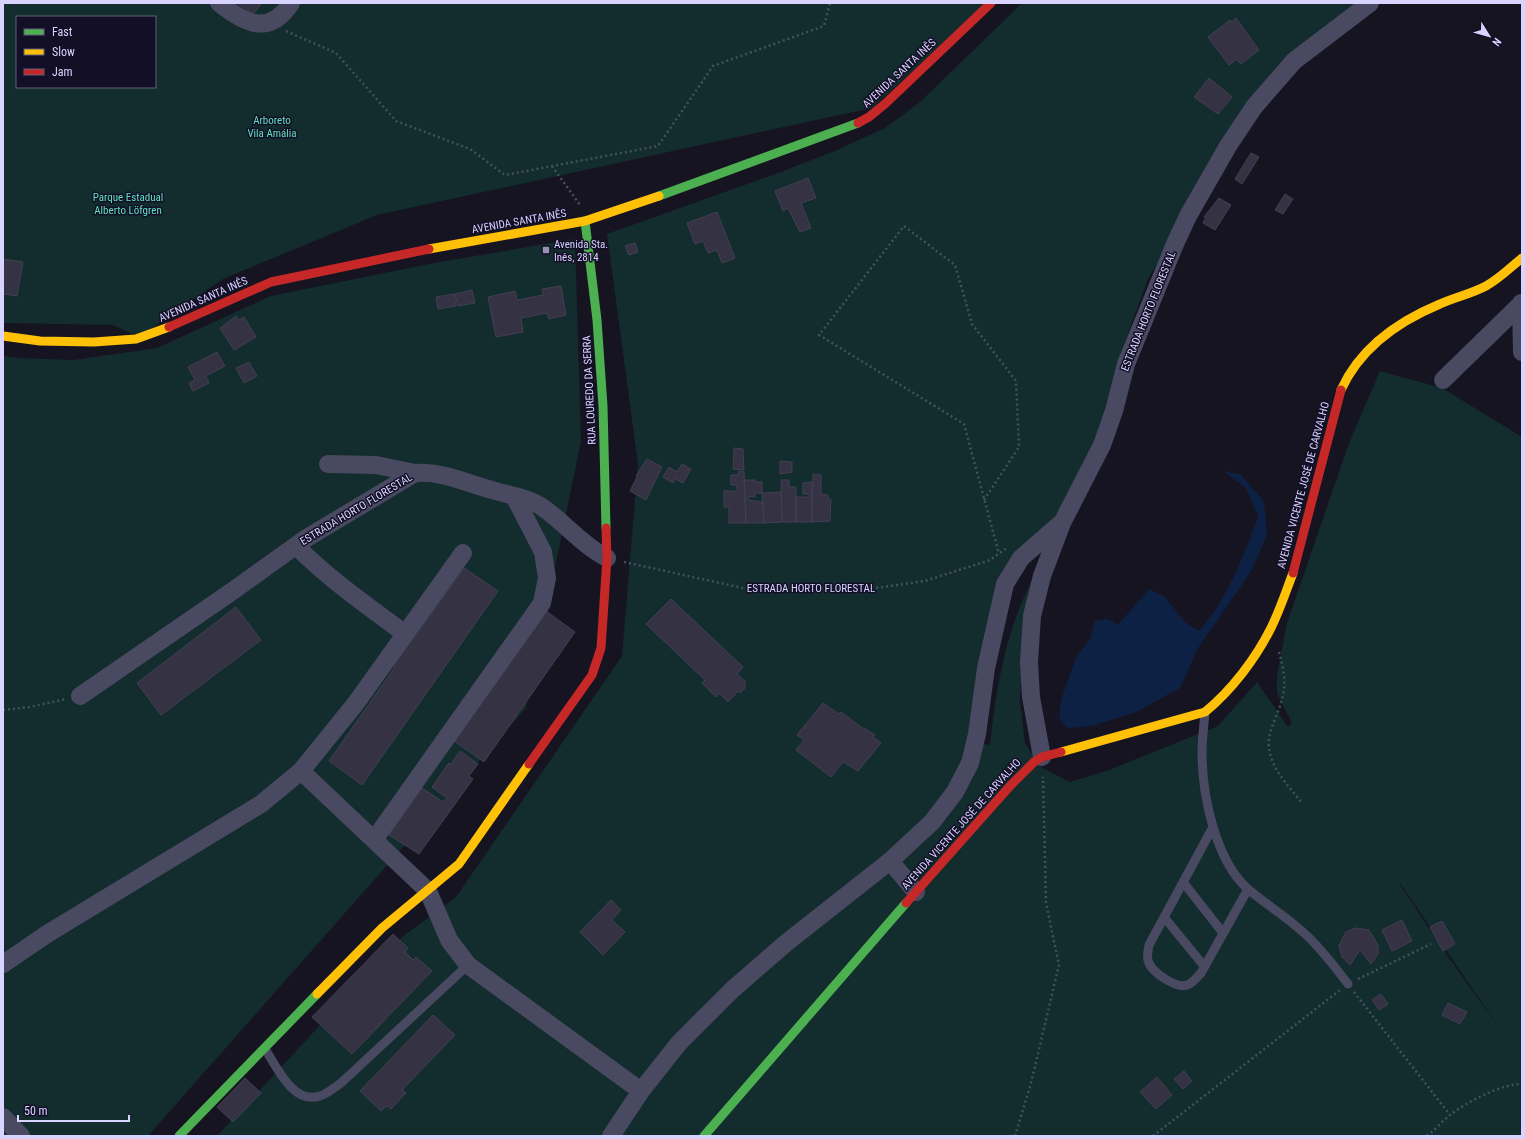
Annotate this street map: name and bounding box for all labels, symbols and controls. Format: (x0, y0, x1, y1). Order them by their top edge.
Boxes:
legend (16, 16, 156, 88)
north arrow (1469, 16, 1509, 56)
text: Fast (52, 25, 73, 39)
text: N (1489, 35, 1504, 49)
street label: AVENIDA SANTA INÊS (860, 36, 939, 111)
text: Slow (52, 45, 75, 59)
text: Jam (52, 65, 73, 79)
park label: Arboreto Vila Amália (247, 114, 297, 140)
park label: Parque Estadual Alberto Löfgren (93, 191, 163, 217)
street label: AVENIDA SANTA INÊS (471, 207, 568, 236)
place label: Avenida Sta. Inês, 2814 (554, 238, 608, 264)
marker: Avenida Sta. Inês, 2814 (541, 245, 551, 255)
street label: ESTRADA HORTO FLORESTAL (1118, 249, 1179, 373)
street label: AVENIDA SANTA INÊS (157, 274, 250, 325)
street label: RUA LOUREDO DA SERRA (580, 334, 599, 445)
street label: AVENIDA VICENTE JOSÉ DE CARVALHO (1275, 400, 1332, 570)
street label: ESTRADA HORTO FLORESTAL (298, 471, 415, 548)
street label: ESTRADA HORTO FLORESTAL (747, 582, 875, 595)
street label: AVENIDA VICENTE JOSÉ DE CARVALHO (899, 756, 1024, 893)
scale bar (18, 1097, 129, 1123)
text: 50 m (24, 1104, 48, 1118)

